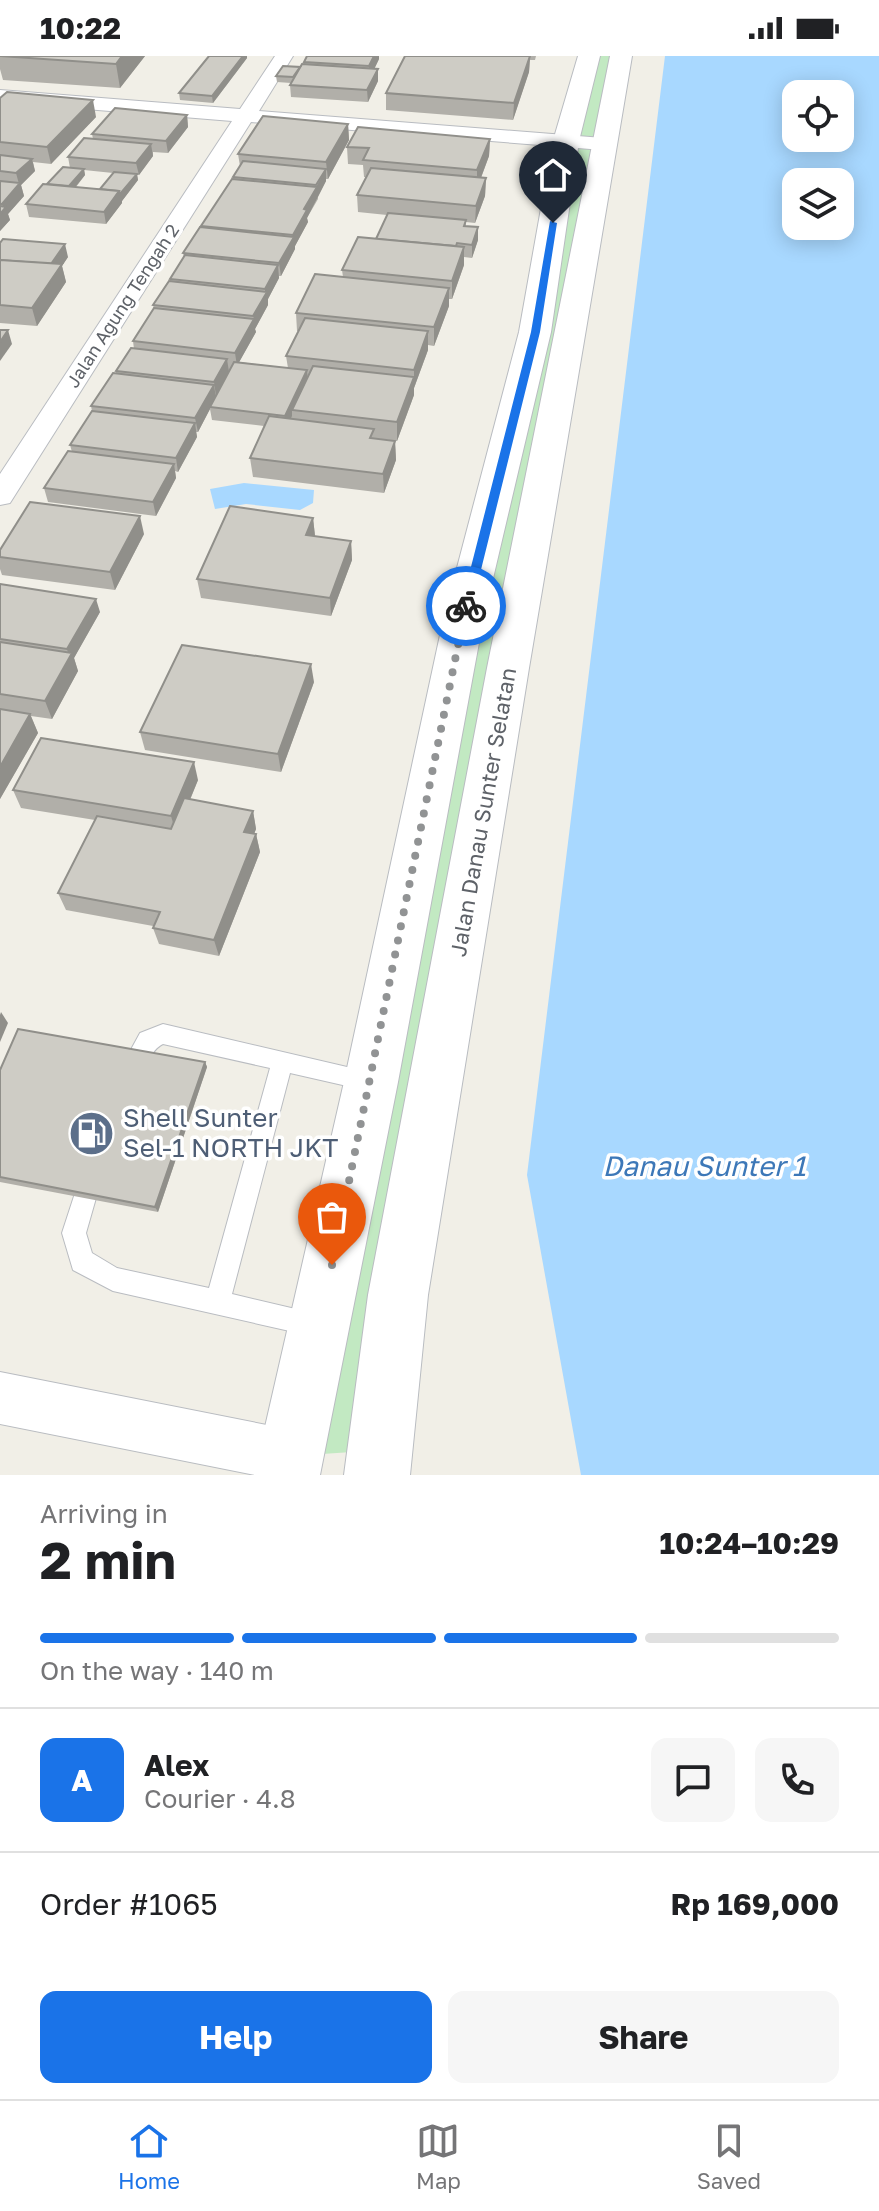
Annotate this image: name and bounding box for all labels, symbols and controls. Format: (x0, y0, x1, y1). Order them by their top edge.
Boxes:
text: 10:22 (40, 10, 121, 46)
map controls (782, 80, 854, 240)
button: locate (782, 80, 854, 152)
pin (519, 141, 587, 223)
icon: home (531, 153, 575, 197)
button: layers (782, 168, 854, 240)
street label: Jalan Agung Tengah 2 (61, 220, 183, 391)
courier (426, 566, 506, 646)
icon: bike (444, 584, 488, 628)
street label: Jalan Danau Sunter Selatan (444, 665, 521, 959)
place label: Shell Sunter Sel-1 NORTH JKT (123, 1102, 338, 1163)
fuel station icon: Shell Sunter Sel-1 NORTH JKT (68, 1109, 116, 1157)
water label: Danau Sunter 1 (602, 1149, 806, 1182)
pin (298, 1183, 366, 1265)
icon: bag (310, 1195, 354, 1239)
text: Arriving in (40, 1498, 168, 1529)
text: 10:24–10:29 (660, 1525, 839, 1561)
text: 2 min (40, 1528, 176, 1590)
text: On the way · 140 m (40, 1655, 274, 1686)
button: chat (651, 1738, 735, 1822)
button: phone (755, 1738, 839, 1822)
text: Alex (144, 1747, 209, 1783)
text: A (71, 1762, 93, 1798)
text: Courier · 4.8 (144, 1783, 296, 1814)
text: Order #1065 (40, 1886, 218, 1922)
text: Rp 169,000 (671, 1886, 839, 1922)
button: Help (40, 1991, 432, 2083)
button: Share (448, 1991, 839, 2083)
tab: Home (118, 2119, 180, 2194)
tab: Map (416, 2119, 461, 2194)
tab: Saved (697, 2119, 761, 2194)

